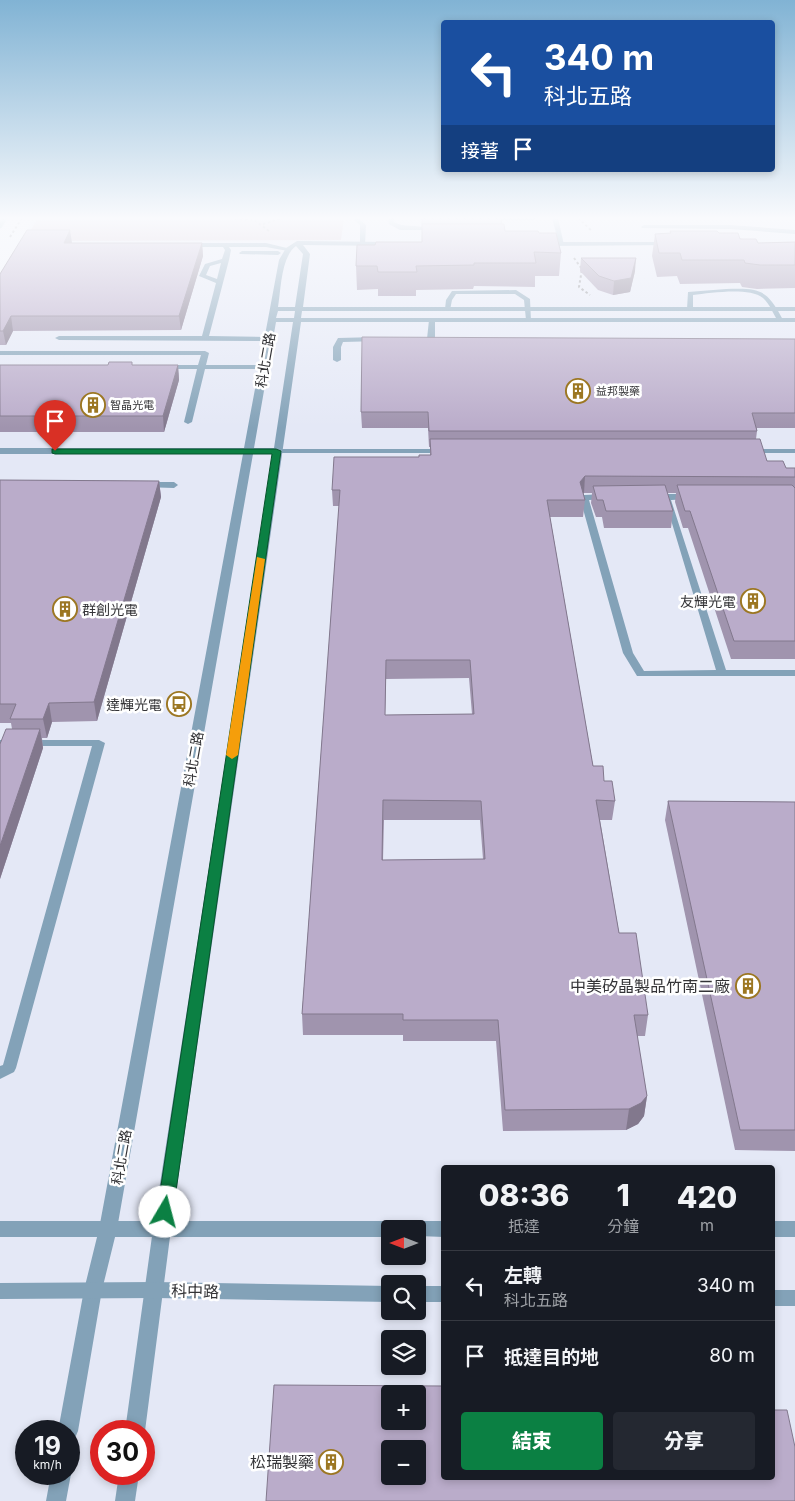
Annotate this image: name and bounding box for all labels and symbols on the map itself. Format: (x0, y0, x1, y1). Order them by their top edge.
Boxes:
street label: 科北二路 (252, 331, 278, 389)
building icon: 益邦製藥 (565, 378, 591, 404)
place label: 益邦製藥 (596, 384, 640, 398)
building icon: 智晶光電 (80, 392, 106, 418)
place label: 智晶光電 (110, 398, 154, 412)
pin (34, 400, 76, 451)
building icon: 友輝光電 (740, 588, 766, 614)
place label: 友輝光電 (680, 593, 736, 610)
building icon: 群創光電 (52, 596, 78, 622)
place label: 群創光電 (82, 601, 138, 618)
bus stop icon: 達輝光電 (166, 691, 192, 717)
place label: 達輝光電 (106, 696, 162, 713)
street label: 科北二路 (180, 730, 206, 788)
building icon: 中美矽晶製品竹南二廠 (735, 973, 761, 999)
place label: 中美矽晶製品竹南二廠 (570, 976, 730, 996)
street label: 科北二路 (108, 1128, 134, 1186)
position arrow (138, 1185, 190, 1237)
north arrow (381, 1220, 426, 1265)
street label: 科中路 (171, 1281, 219, 1301)
speed limit sign: 30 (90, 1420, 155, 1485)
building icon: 松瑞製藥 (318, 1449, 344, 1475)
place label: 松瑞製藥 (250, 1452, 314, 1472)

